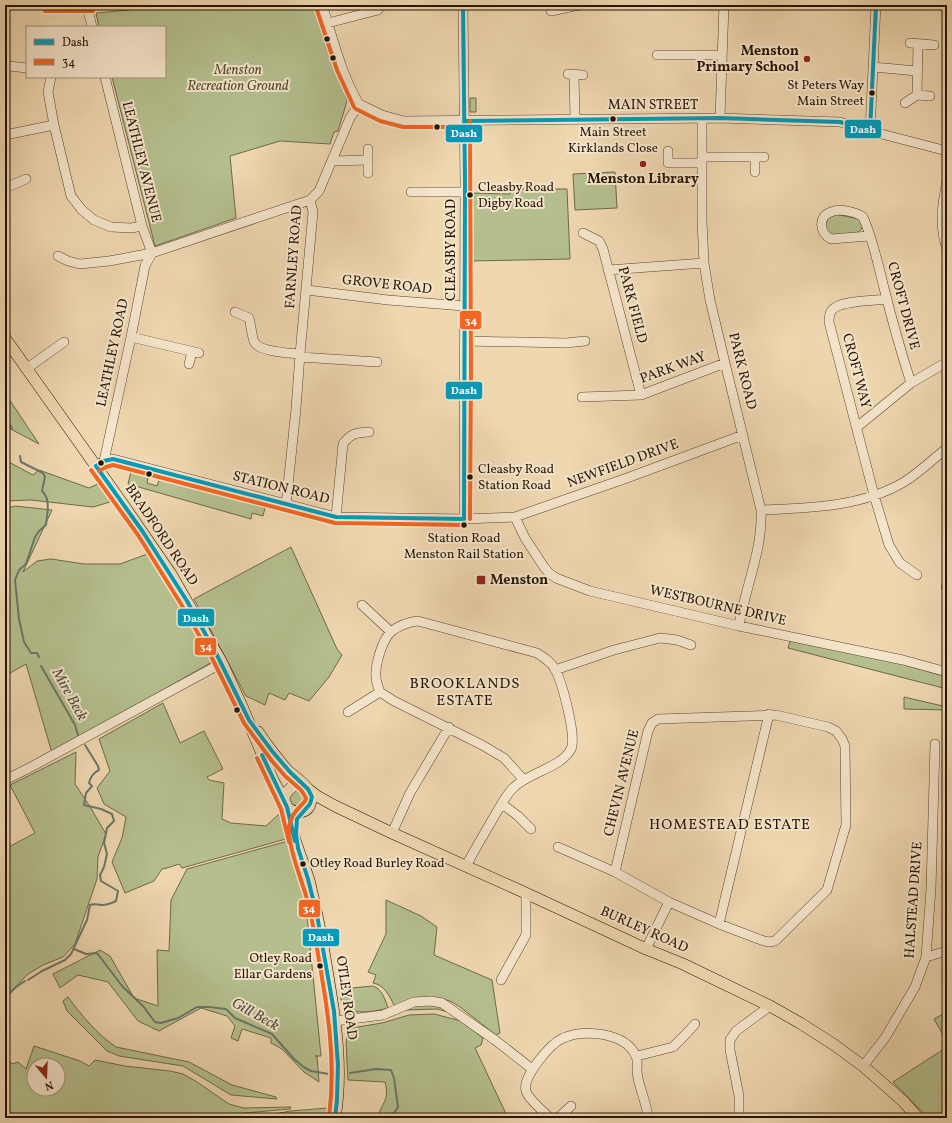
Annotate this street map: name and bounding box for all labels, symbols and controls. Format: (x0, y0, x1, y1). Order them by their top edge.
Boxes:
legend (26, 26, 166, 78)
unlabelled marker (322, 34, 332, 44)
text: Dash (62, 35, 89, 51)
place label: Menston Primary School (696, 42, 799, 77)
unlabelled marker (328, 53, 338, 63)
marker: Menston Primary School (802, 54, 812, 64)
text: 34 (62, 55, 75, 71)
park label: Menston Recreation Ground (187, 61, 289, 96)
place label: St Peters Way Main Street (787, 77, 864, 111)
marker: St Peters Way Main Street (867, 88, 877, 98)
street label: MAIN STREET (608, 96, 698, 115)
street label: LEATHLEY AVENUE (117, 99, 165, 225)
marker: Main Street Kirklands Close (608, 114, 618, 124)
line badge: Dash (844, 119, 882, 139)
unlabelled marker (432, 122, 442, 132)
text: Dash (850, 123, 876, 138)
line badge: Dash (445, 124, 483, 143)
place label: Main Street Kirklands Close (568, 124, 658, 158)
text: Dash (451, 127, 477, 142)
marker: Menston Library (638, 159, 648, 169)
place label: Menston Library (587, 170, 699, 189)
place label: Cleasby Road Digby Road (478, 179, 554, 213)
marker: Cleasby Road Digby Road (465, 190, 475, 200)
street label: CLEASBY ROAD (442, 199, 461, 301)
street label: FARNLEY ROAD (281, 205, 307, 309)
street label: CROFT DRIVE (882, 260, 924, 352)
street label: PARK FIELD (613, 265, 651, 345)
street label: GROVE ROAD (341, 271, 433, 299)
street label: LEATHLEY ROAD (92, 297, 134, 409)
line badge: 34 (459, 310, 482, 330)
text: 34 (465, 314, 477, 329)
street label: PARK ROAD (723, 330, 761, 412)
street label: CROFT WAY (837, 331, 875, 411)
street label: PARK WAY (637, 347, 709, 389)
line badge: Dash (445, 381, 483, 400)
text: Dash (451, 384, 477, 399)
street label: NEWFIELD DRIVE (565, 435, 681, 493)
unlabelled marker (96, 458, 106, 468)
place label: Cleasby Road Station Road (478, 461, 554, 495)
street label: STATION ROAD (231, 467, 331, 509)
unlabelled marker (144, 469, 154, 479)
marker: Cleasby Road Station Road (465, 472, 475, 482)
street label: BRADFORD ROAD (120, 480, 202, 590)
marker: Station Road Menston Rail Station (459, 520, 469, 530)
place label: Station Road Menston Rail Station (404, 530, 524, 564)
place label: Menston (490, 571, 548, 590)
marker: Menston (475, 574, 487, 586)
street label: WESTBOURNE DRIVE (648, 581, 788, 631)
line badge: Dash (177, 608, 215, 627)
text: Dash (183, 612, 209, 627)
line badge: 34 (194, 637, 217, 656)
text: 34 (200, 640, 212, 655)
water label: Mire Beck (46, 664, 92, 725)
district label: BROOKLANDS ESTATE (409, 674, 521, 712)
unlabelled marker (232, 705, 242, 715)
street label: CHEVIN AVENUE (600, 728, 644, 838)
district label: HOMESTEAD ESTATE (649, 815, 811, 836)
street label: HALSTEAD DRIVE (900, 841, 928, 959)
place label: Otley Road Burley Road (310, 855, 445, 873)
marker: Otley Road Burley Road (298, 859, 308, 869)
line badge: 34 (298, 899, 321, 918)
text: 34 (303, 902, 315, 917)
street label: BURLEY ROAD (597, 902, 691, 958)
line badge: Dash (302, 928, 340, 947)
text: Dash (308, 931, 334, 946)
place label: Otley Road Ellar Gardens (234, 950, 312, 984)
street label: OTLEY ROAD (331, 955, 361, 1041)
marker: Otley Road Ellar Gardens (315, 961, 325, 971)
water label: Gill Beck (227, 993, 283, 1037)
north arrow (26, 1057, 66, 1097)
text: N (43, 1077, 55, 1093)

